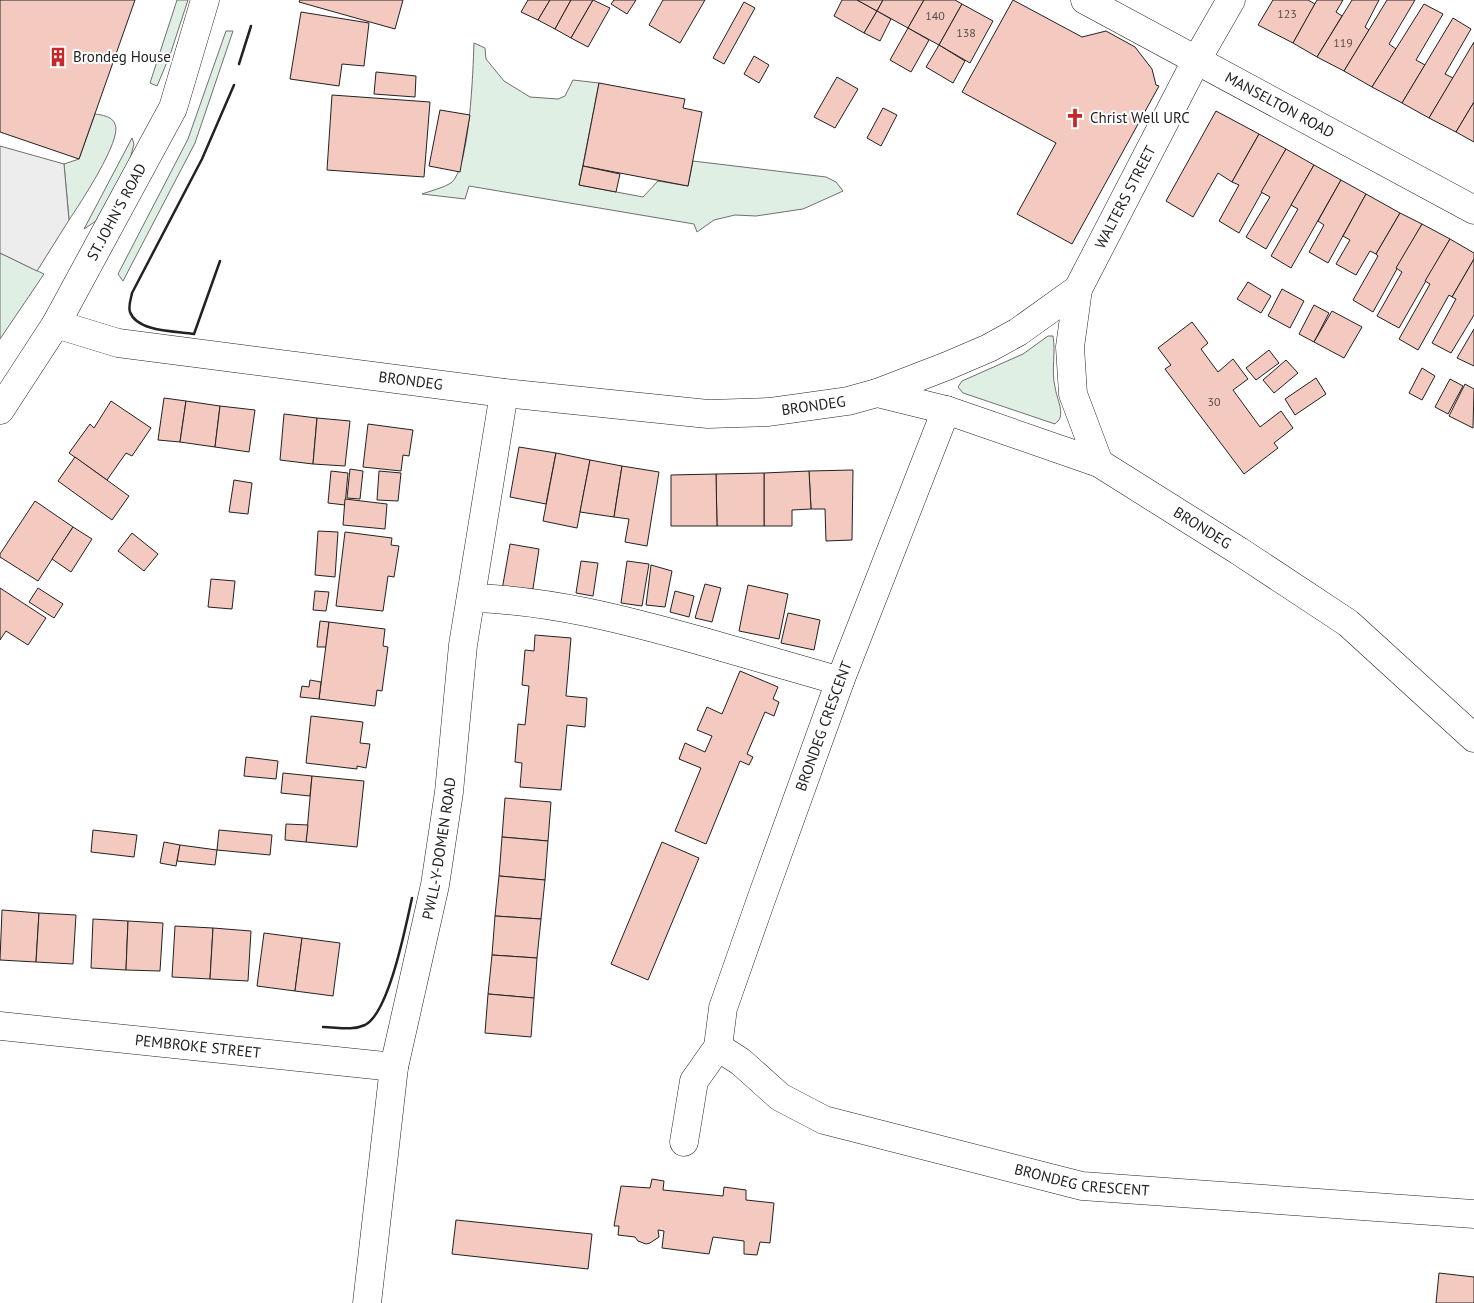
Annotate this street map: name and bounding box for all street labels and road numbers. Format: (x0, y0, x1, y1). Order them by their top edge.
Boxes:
street label: MANSELTON ROAD (1222, 67, 1338, 142)
street label: WALTERS STREET (1090, 142, 1160, 252)
street label: ST. JOHN'S ROAD (82, 160, 150, 264)
street label: BRONDEG (378, 367, 444, 394)
street label: BRONDEG (780, 391, 847, 419)
street label: BRONDEG (1170, 502, 1235, 553)
street label: BRONDEG CRESCENT (791, 658, 856, 794)
street label: PWLL-Y-DOMEN ROAD (418, 776, 459, 921)
street label: PEMBROKE STREET (134, 1030, 263, 1062)
street label: BRONDEG CRESCENT (1013, 1159, 1151, 1200)

